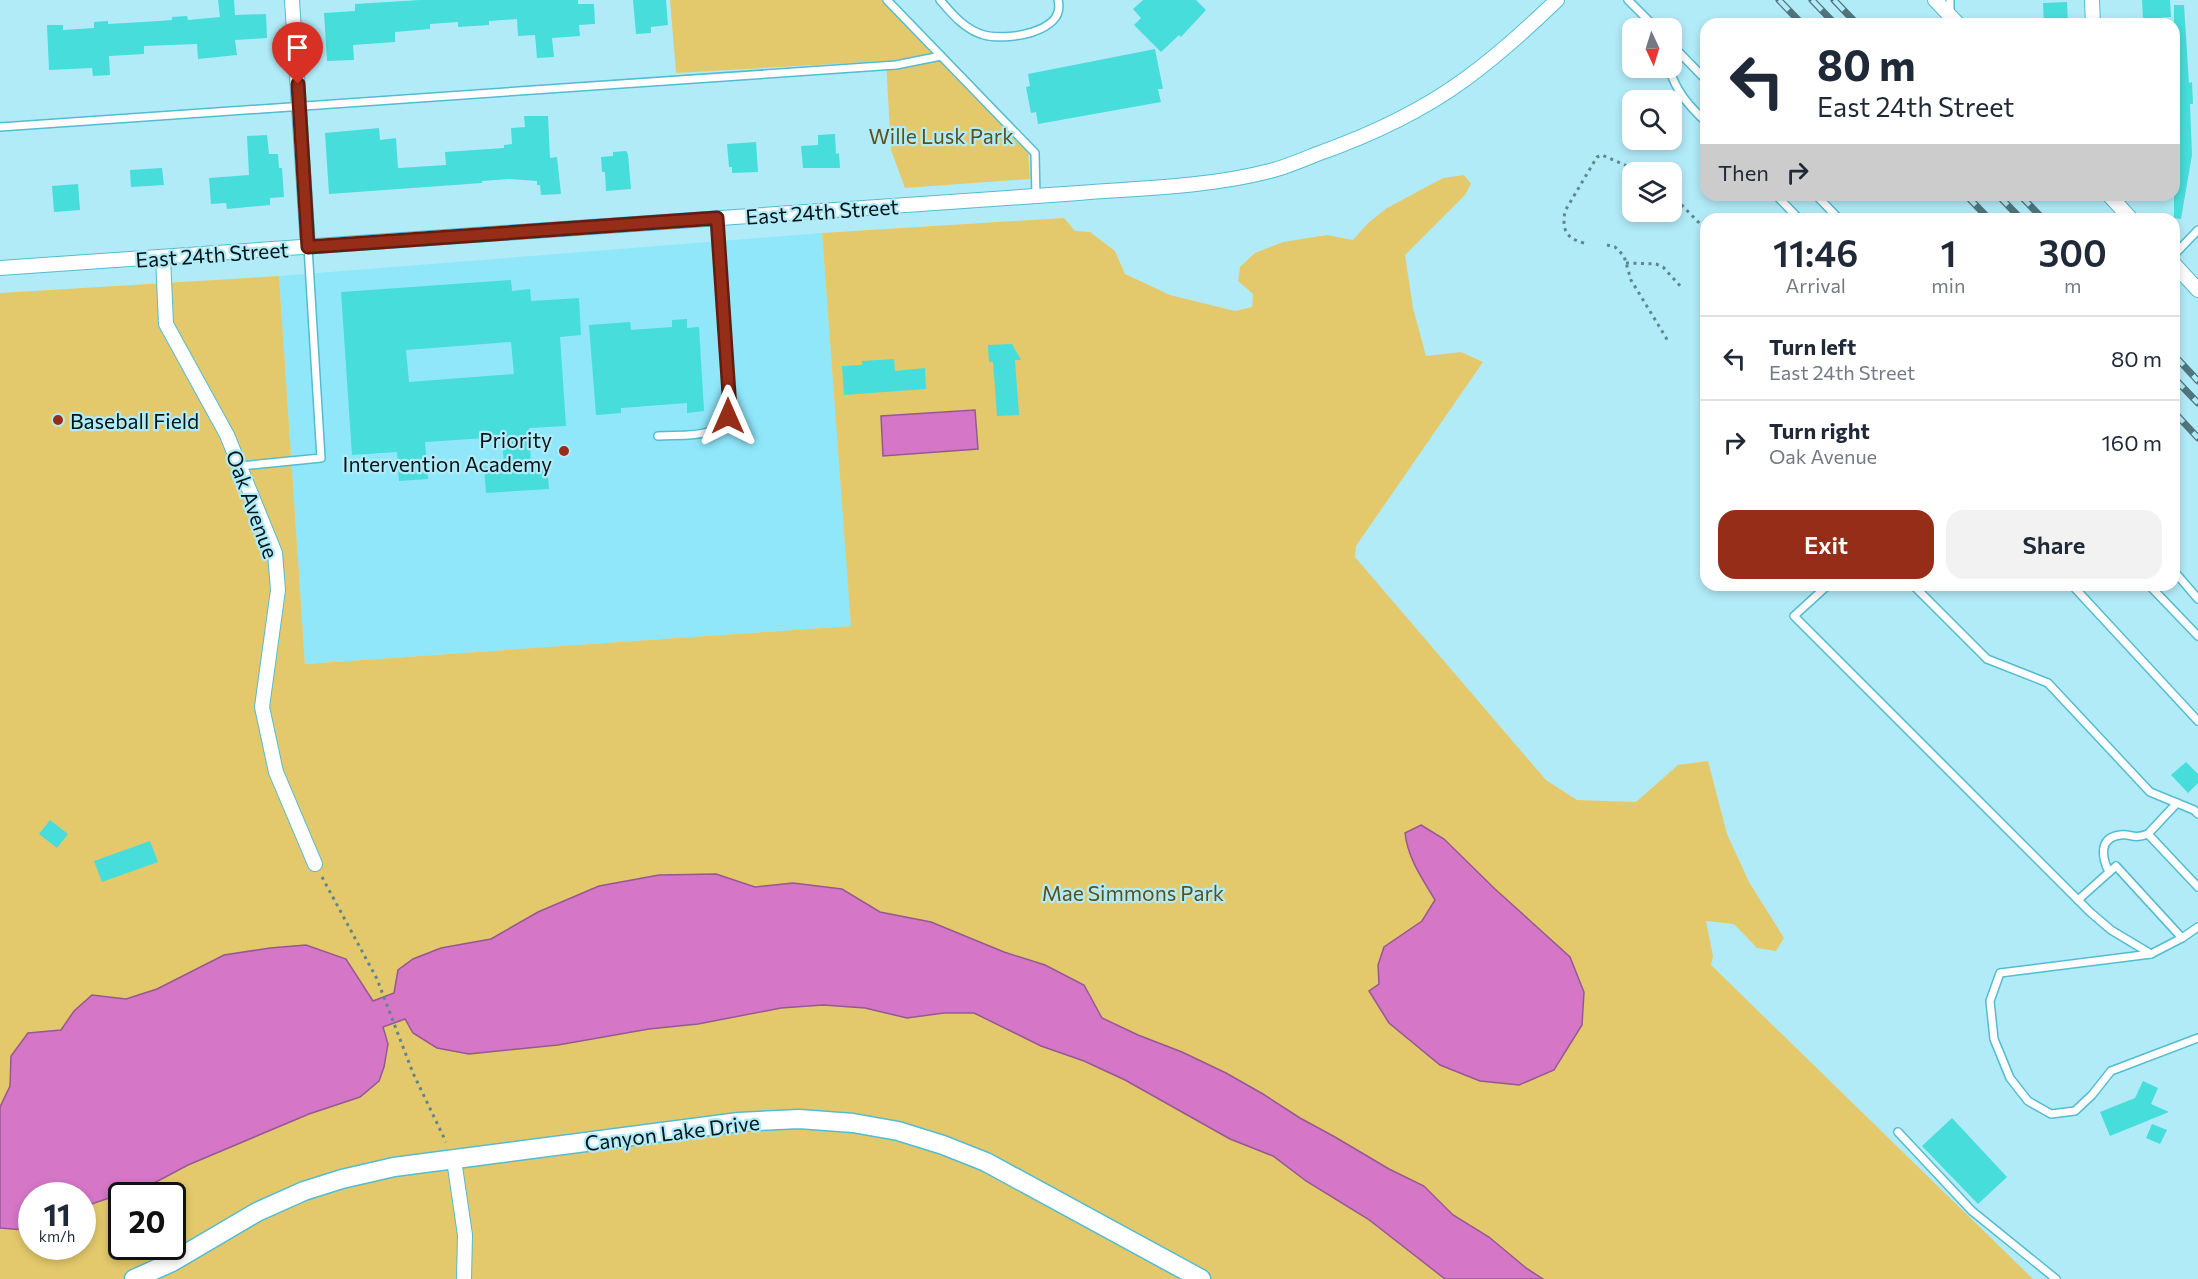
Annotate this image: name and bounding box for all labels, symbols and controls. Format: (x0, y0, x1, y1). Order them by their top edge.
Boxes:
north arrow (1622, 18, 1682, 78)
map controls (1622, 18, 1682, 222)
pin (272, 22, 323, 84)
icon: arrive (281, 31, 314, 64)
text: 80 m (1817, 38, 1916, 90)
icon: left (1718, 42, 1796, 120)
button: search (1622, 90, 1682, 150)
text: East 24th Street (1817, 90, 2014, 123)
park label: Wille Lusk Park (868, 123, 1014, 148)
icon: right (1781, 156, 1814, 189)
text: Then (1718, 159, 1769, 186)
button: layers (1622, 162, 1682, 222)
street label: East 24th Street (745, 193, 899, 229)
text: 11:46 (1773, 230, 1858, 274)
text: 1 (1940, 230, 1956, 274)
text: 300 (2039, 230, 2107, 274)
street label: East 24th Street (135, 236, 289, 272)
text: Arrival (1785, 273, 1846, 297)
text: min (1931, 273, 1965, 297)
text: m (2064, 273, 2081, 297)
text: Turn left (1769, 333, 1856, 360)
icon: left (1718, 342, 1751, 375)
text: 80 m (2111, 345, 2162, 372)
text: East 24th Street (1769, 360, 1915, 384)
position arrow (696, 384, 760, 448)
place label: Baseball Field (70, 408, 199, 433)
marker: Baseball Field (51, 413, 65, 427)
text: Turn right (1769, 417, 1870, 444)
icon: right (1718, 426, 1751, 459)
place label: Priority Intervention Academy (343, 427, 552, 476)
text: 160 m (2101, 429, 2162, 456)
marker: Priority Intervention Academy (557, 444, 571, 458)
text: Oak Avenue (1769, 444, 1877, 468)
street label: Oak Avenue (222, 446, 284, 562)
button: Exit (1718, 510, 1934, 579)
button: Share (1946, 510, 2162, 579)
park label: Mae Simmons Park (1042, 880, 1224, 905)
street label: Canyon Lake Drive (583, 1109, 761, 1155)
speed limit sign: 20 (108, 1182, 186, 1260)
text: 11 (43, 1195, 71, 1232)
text: km/h (39, 1227, 75, 1245)

